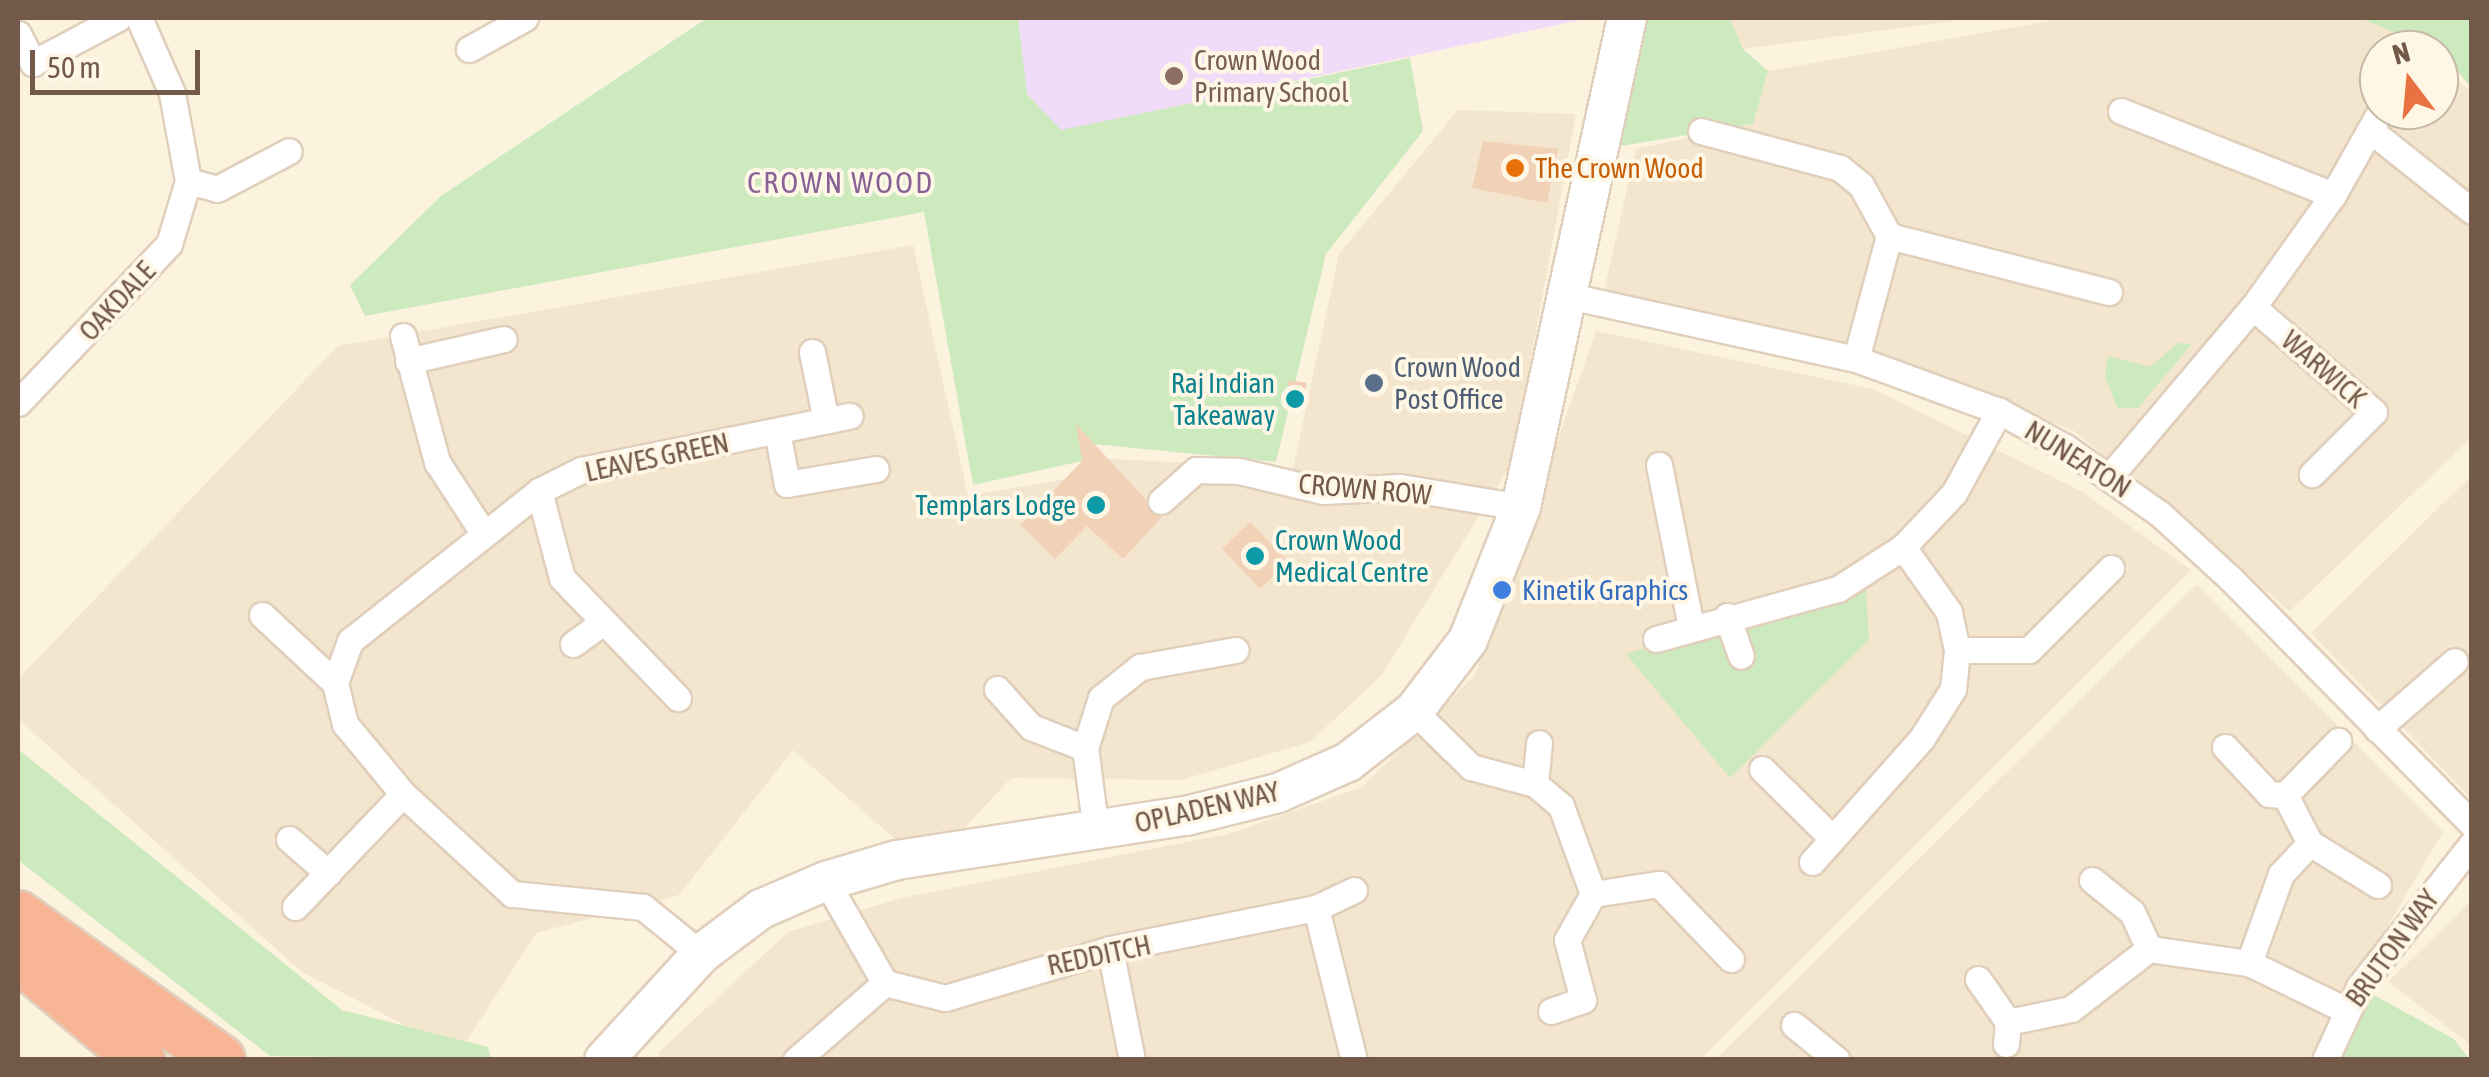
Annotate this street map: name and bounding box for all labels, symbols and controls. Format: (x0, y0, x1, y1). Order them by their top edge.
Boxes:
scale bar (35, 30, 205, 92)
north arrow (2359, 30, 2459, 130)
text: N (2389, 35, 2414, 71)
place label: Crown Wood Primary School (1194, 43, 1349, 109)
text: 50 m (47, 50, 101, 84)
marker: Crown Wood Primary School (1163, 65, 1185, 87)
place label: The Crown Wood (1535, 151, 1704, 185)
marker: The Crown Wood (1504, 157, 1526, 179)
district label: CROWN WOOD (747, 164, 935, 200)
street label: OAKDALE (72, 254, 162, 348)
street label: WARWICK (2275, 323, 2373, 415)
place label: Crown Wood Post Office (1394, 350, 1521, 416)
place label: Raj Indian Takeaway (1171, 366, 1275, 432)
marker: Crown Wood Post Office (1363, 372, 1385, 394)
marker: Raj Indian Takeaway (1284, 388, 1306, 410)
street label: NUNEATON (2019, 413, 2137, 505)
street label: LEAVES GREEN (582, 425, 732, 489)
street label: CROWN ROW (1297, 466, 1433, 512)
place label: Templars Lodge (915, 488, 1076, 522)
marker: Templars Lodge (1085, 494, 1107, 516)
place label: Crown Wood Medical Centre (1275, 523, 1429, 589)
marker: Crown Wood Medical Centre (1244, 545, 1266, 567)
place label: Kinetik Graphics (1522, 573, 1688, 607)
marker: Kinetik Graphics (1491, 579, 1513, 601)
street label: OPLADEN WAY (1132, 774, 1282, 840)
street label: BRUTON WAY (2338, 883, 2446, 1013)
street label: REDDITCH (1044, 928, 1154, 982)

